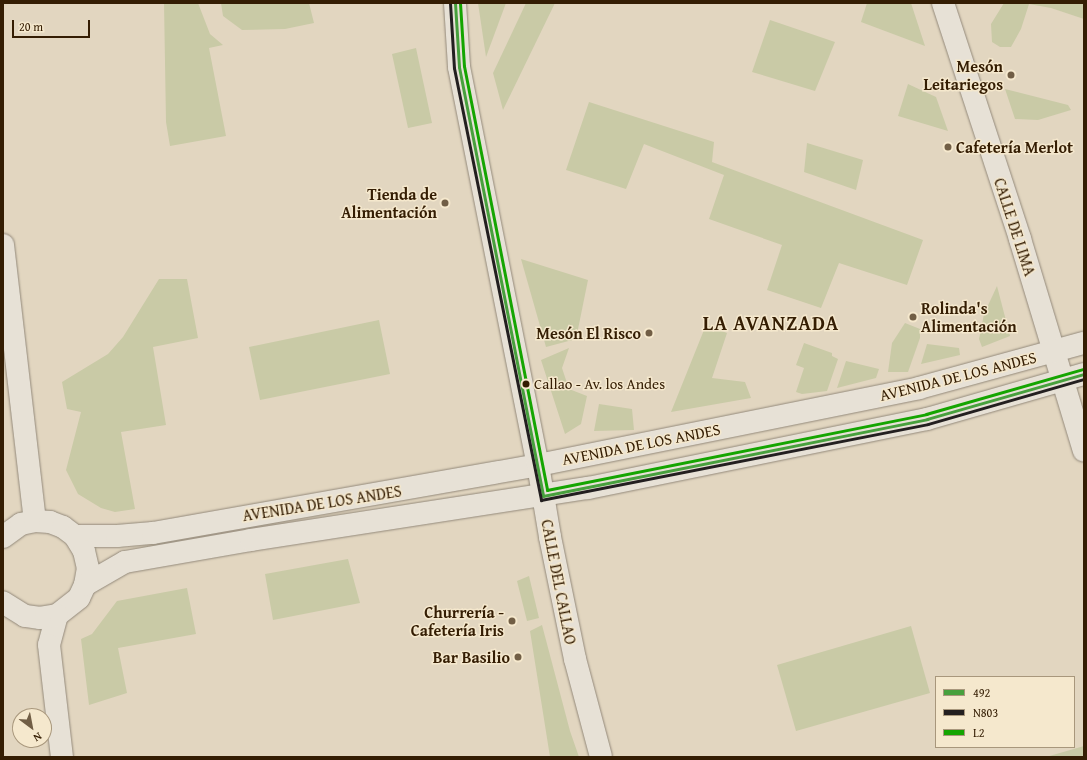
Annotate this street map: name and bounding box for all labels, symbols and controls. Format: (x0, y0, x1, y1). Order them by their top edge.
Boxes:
scale bar (14, 12, 92, 38)
text: 20 m (19, 18, 43, 35)
place label: Mesón Leitariegos (924, 56, 1003, 94)
marker: Mesón Leitariegos (1006, 70, 1016, 80)
place label: Cafetería Merlot (956, 137, 1073, 157)
marker: Cafetería Merlot (943, 142, 953, 152)
street label: CALLE DE LIMA (990, 176, 1040, 278)
place label: Tienda de Alimentación (341, 184, 437, 222)
marker: Tienda de Alimentación (440, 198, 450, 208)
place label: Rolinda's Alimentación (921, 298, 1017, 336)
district label: LA AVANZADA (703, 310, 839, 334)
marker: Rolinda's Alimentación (908, 312, 918, 322)
place label: Mesón El Risco (536, 323, 641, 343)
marker: Mesón El Risco (644, 328, 654, 338)
street label: AVENIDA DE LOS ANDES (878, 347, 1038, 405)
place label: Callao - Av. los Andes (534, 375, 665, 393)
marker: Callao - Av. los Andes (521, 379, 531, 389)
street label: AVENIDA DE LOS ANDES (560, 419, 722, 469)
street label: AVENIDA DE LOS ANDES (241, 481, 403, 525)
street label: CALLE DEL CALLAO (537, 518, 581, 646)
place label: Churrería - Cafetería Iris (411, 602, 504, 640)
marker: Churrería - Cafetería Iris (507, 616, 517, 626)
place label: Bar Basilio (433, 647, 510, 667)
marker: Bar Basilio (513, 652, 523, 662)
legend (935, 676, 1075, 748)
text: 492 (973, 684, 990, 701)
text: N803 (973, 704, 998, 721)
north arrow (12, 708, 52, 748)
text: L2 (973, 724, 985, 741)
text: N (30, 729, 45, 746)

